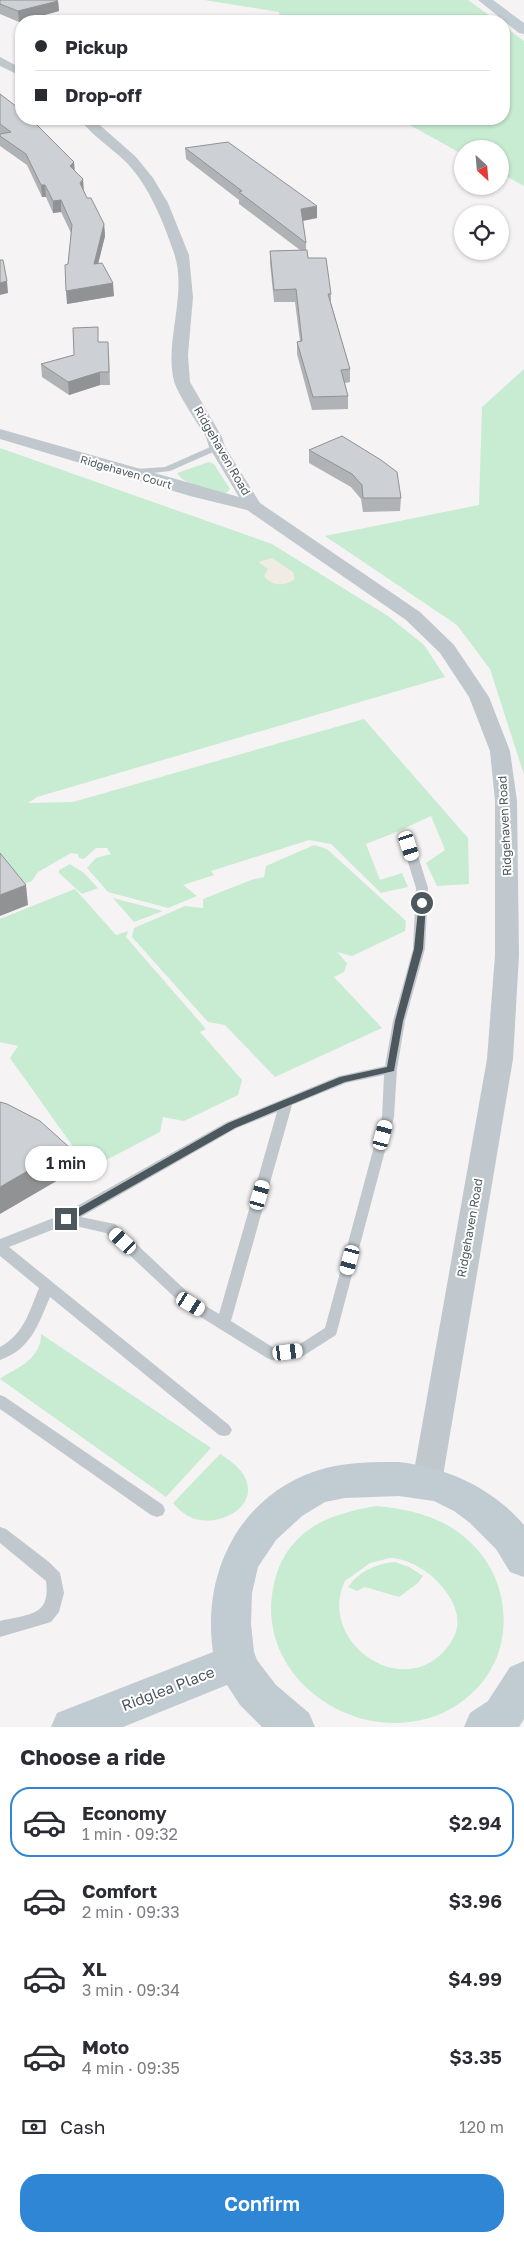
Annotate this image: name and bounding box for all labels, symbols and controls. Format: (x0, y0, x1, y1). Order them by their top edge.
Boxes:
text: Pickup (65, 35, 128, 58)
text: Drop-off (65, 83, 142, 106)
north arrow (454, 140, 509, 195)
map controls (454, 140, 509, 260)
button: locate (454, 205, 509, 260)
street label: Ridgehaven Road (191, 404, 254, 498)
street label: Ridgehaven Court (79, 452, 173, 491)
street label: Ridgehaven Road (494, 776, 515, 876)
car (397, 829, 420, 863)
route start (411, 892, 433, 914)
car (371, 1119, 394, 1151)
callout: 1 min (25, 1146, 107, 1182)
text: 1 min (46, 1153, 86, 1173)
street label: Ridgehaven Road (453, 1177, 486, 1279)
car (248, 1179, 271, 1211)
route end (55, 1208, 77, 1230)
car (106, 1225, 139, 1257)
car (338, 1244, 361, 1276)
car (174, 1290, 207, 1318)
car (272, 1343, 303, 1361)
street label: Ridglea Place (119, 1662, 217, 1714)
text: Choose a ride (20, 1743, 166, 1770)
icon: car (22, 1800, 67, 1845)
text: Economy (82, 1801, 167, 1824)
text: $2.94 (448, 1811, 502, 1834)
text: 1 min · 09:32 (82, 1824, 178, 1844)
icon: car (22, 1878, 67, 1923)
text: Comfort (82, 1879, 157, 1902)
text: $3.96 (448, 1889, 502, 1912)
text: 2 min · 09:33 (82, 1902, 180, 1922)
icon: car (22, 1956, 67, 2001)
text: XL (82, 1957, 107, 1980)
text: $4.99 (448, 1967, 502, 1990)
text: 3 min · 09:34 (82, 1980, 180, 2000)
icon: car (22, 2034, 67, 2079)
text: Moto (82, 2035, 129, 2058)
text: $3.35 (449, 2045, 502, 2068)
text: 4 min · 09:35 (82, 2058, 180, 2078)
icon: cash (20, 2113, 48, 2141)
text: Cash (60, 2115, 105, 2138)
text: 120 m (459, 2117, 504, 2137)
button: Confirm (20, 2174, 504, 2232)

